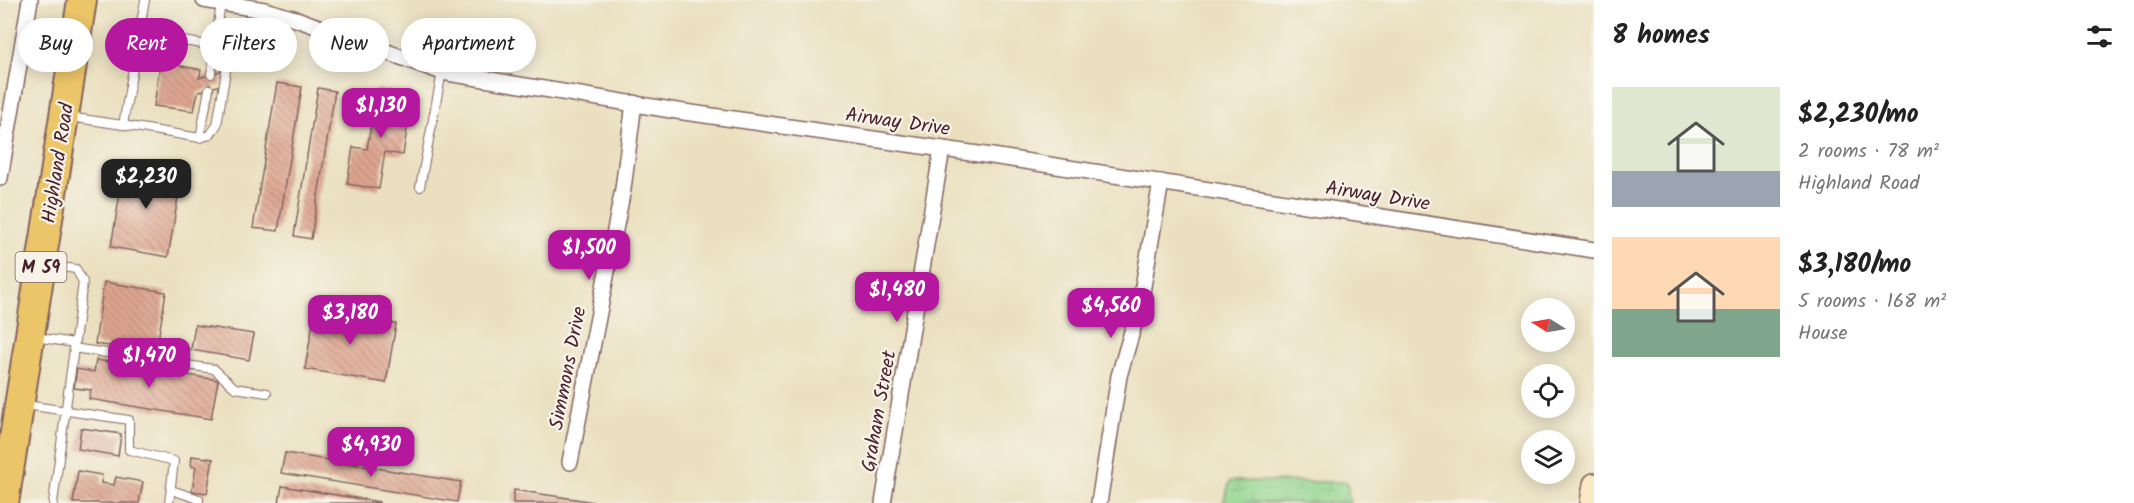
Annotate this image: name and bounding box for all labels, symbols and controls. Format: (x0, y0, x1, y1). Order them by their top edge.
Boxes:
text: 8 homes (1612, 15, 1710, 57)
chip: Buy (18, 18, 93, 72)
chip: Rent (105, 18, 188, 72)
chip: Filters (200, 18, 297, 72)
chip: New (309, 18, 389, 72)
chip: Apartment (401, 18, 536, 72)
icon: filters (2083, 20, 2116, 53)
pin: $1,130 (332, 88, 430, 139)
text: $1,130 (356, 91, 406, 123)
text: $2,230/mo (1798, 94, 1919, 136)
street label: Highland Road (34, 100, 84, 226)
street label: Airway Drive (843, 100, 952, 146)
icon: home (1660, 111, 1732, 183)
text: 2 rooms · 78 m² (1798, 136, 1939, 168)
pin: $2,230 (97, 159, 195, 210)
text: $2,230 (115, 162, 177, 194)
text: Highland Road (1798, 168, 1919, 200)
street label: Airway Drive (1323, 173, 1432, 221)
pin: $1,500 (540, 230, 638, 281)
text: $1,500 (562, 233, 616, 265)
text: $3,180/mo (1798, 244, 1911, 286)
road number: M 59 (15, 252, 66, 282)
icon: home (1660, 261, 1732, 333)
pin: $1,480 (848, 272, 946, 323)
text: $1,480 (869, 275, 925, 307)
text: 5 rooms · 168 m² (1798, 286, 1946, 318)
pin: $4,560 (1062, 288, 1160, 339)
text: $4,560 (1081, 291, 1141, 323)
pin: $3,180 (301, 295, 399, 346)
text: $3,180 (322, 298, 378, 330)
north arrow (1521, 298, 1575, 352)
map controls (1521, 298, 1575, 484)
street label: Simmons Drive (541, 304, 597, 433)
text: House (1798, 318, 1848, 350)
pin: $1,470 (100, 338, 198, 389)
text: $1,470 (122, 341, 176, 373)
street label: Graham Street (854, 348, 906, 475)
button: locate (1521, 364, 1575, 418)
pin: $4,930 (322, 427, 420, 478)
text: $4,930 (341, 430, 401, 462)
button: layers (1521, 430, 1575, 484)

